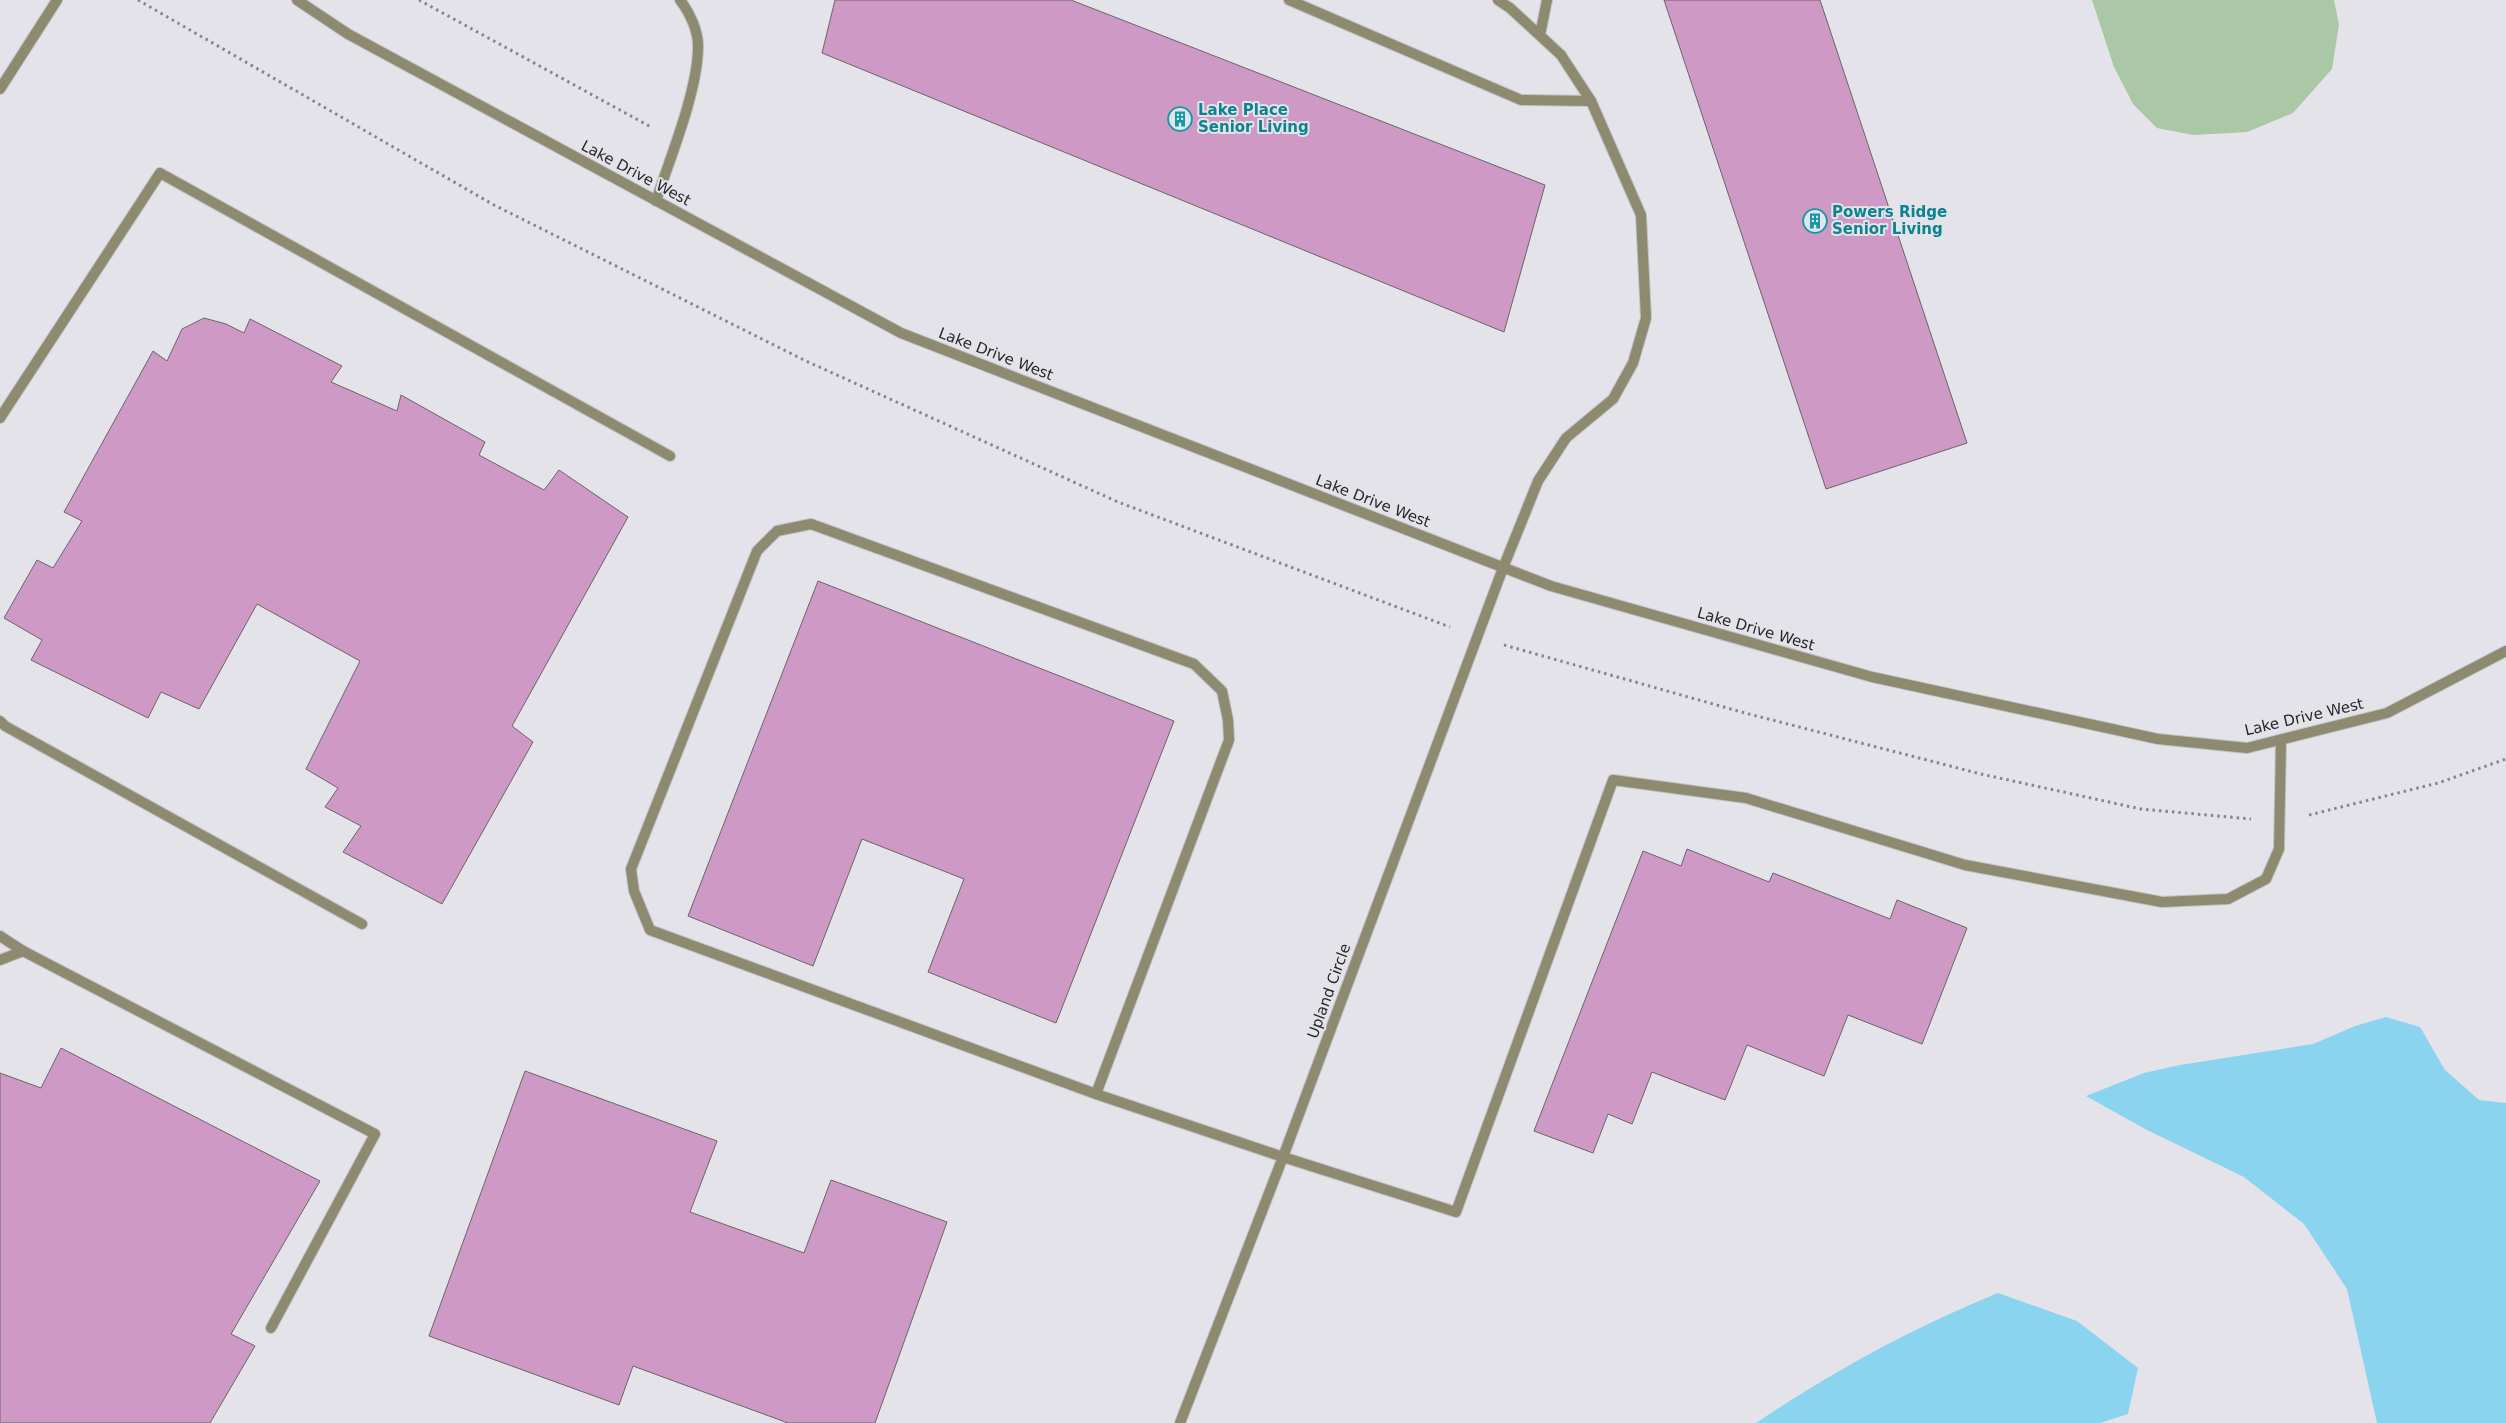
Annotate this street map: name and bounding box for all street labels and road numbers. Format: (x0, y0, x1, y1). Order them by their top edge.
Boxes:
street label: Lake Drive West (578, 137, 694, 209)
street label: Lake Drive West (936, 324, 1056, 384)
street label: Lake Drive West (1313, 471, 1433, 531)
street label: Lake Drive West (1695, 604, 1817, 654)
street label: Lake Drive West (2243, 695, 2365, 739)
street label: Upland Circle (1303, 941, 1355, 1041)

